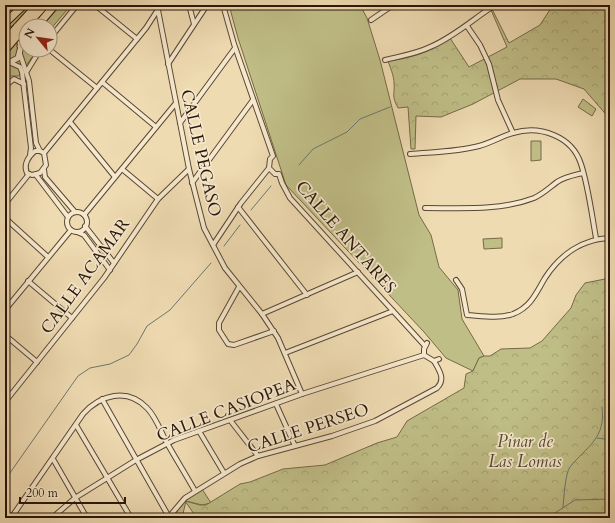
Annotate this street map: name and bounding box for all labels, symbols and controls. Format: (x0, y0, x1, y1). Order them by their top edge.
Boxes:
north arrow (18, 18, 58, 58)
text: N (21, 25, 39, 41)
street label: CALLE PEGASO (175, 87, 227, 219)
street label: CALLE ANTARES (291, 176, 401, 298)
street label: CALLE ACAMAR (35, 213, 135, 338)
street label: CALLE CASIOPEA (153, 373, 300, 447)
street label: CALLE PERSEO (244, 397, 372, 459)
park label: Pinar de Las Lomas (488, 430, 562, 473)
scale bar (20, 479, 125, 505)
text: 200 m (26, 485, 59, 501)

